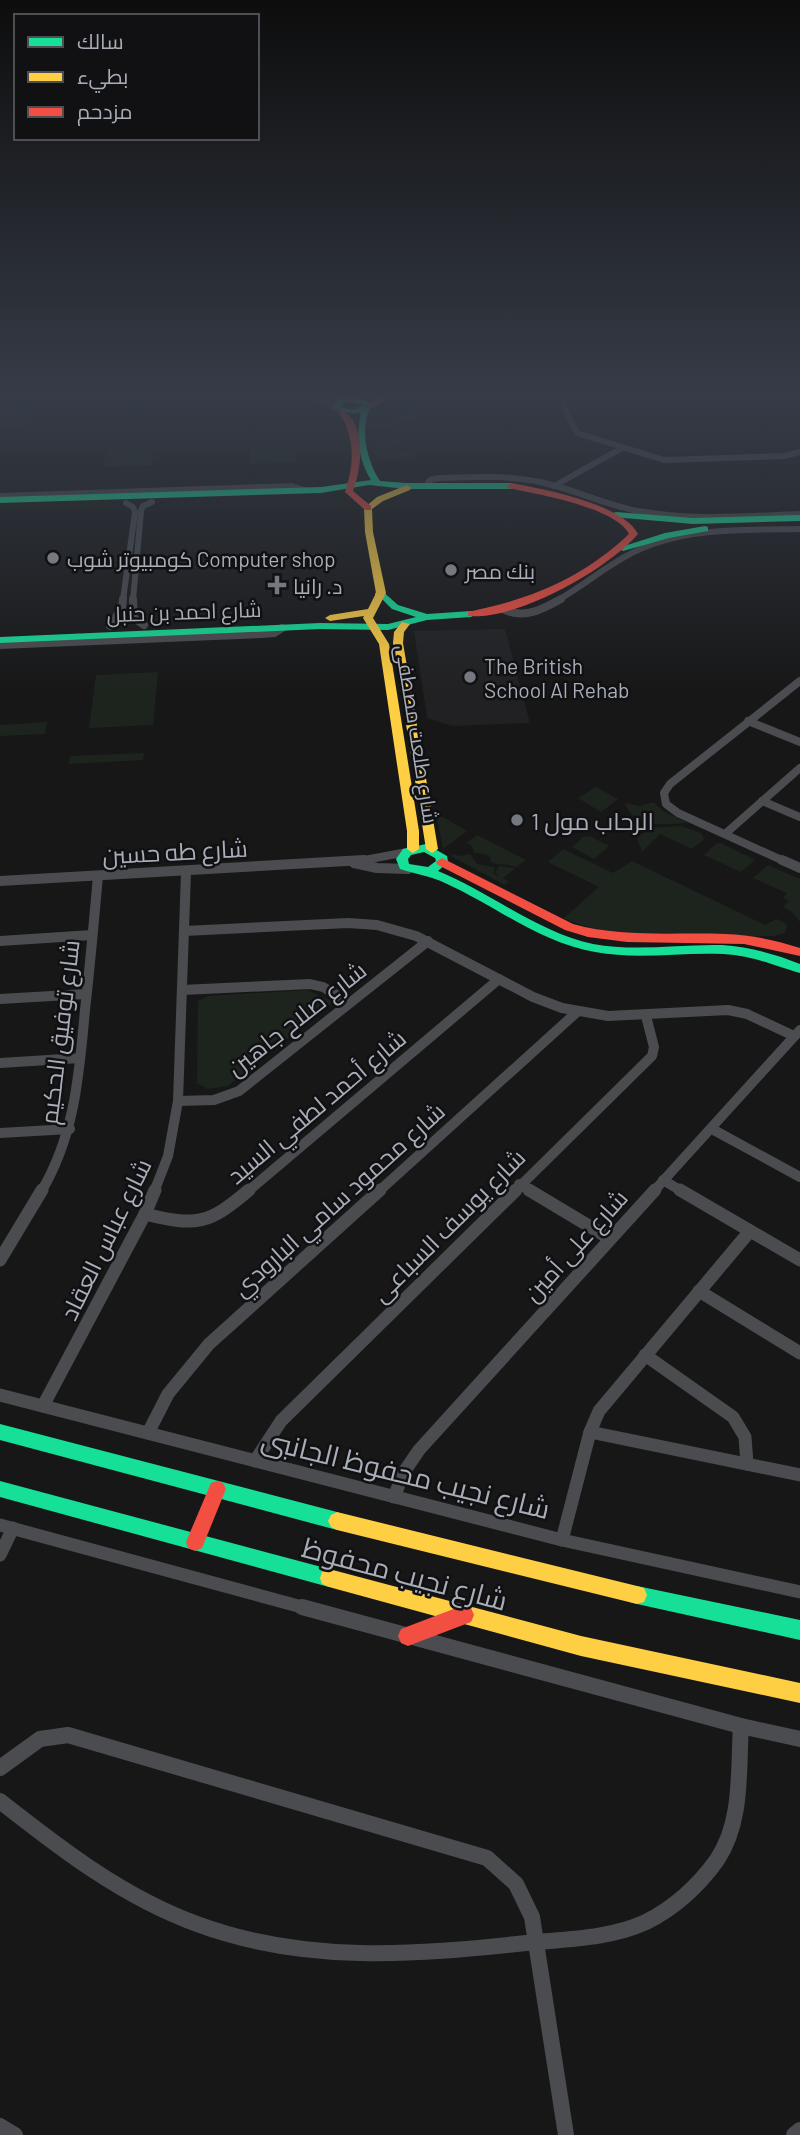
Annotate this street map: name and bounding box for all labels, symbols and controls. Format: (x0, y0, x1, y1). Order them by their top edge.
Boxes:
legend (14, 14, 259, 140)
text: سالك (77, 28, 124, 53)
text: بطيء (77, 63, 128, 93)
text: مزدحم (77, 98, 132, 126)
place label: كومبيوتر شوب Computer shop (67, 546, 336, 572)
marker: كومبيوتر شوب Computer shop (45, 550, 61, 566)
place label: بنك مصر (464, 558, 535, 584)
marker: بنك مصر (443, 562, 459, 578)
place label: د. رانيا (293, 573, 342, 599)
marker: د. رانيا (267, 575, 287, 595)
street label: شارع احمد بن حنبل (106, 596, 262, 629)
street label: شارع طلعت مصطفى (389, 643, 444, 826)
place label: The British School Al Rehab (484, 653, 630, 702)
marker: The British School Al Rehab (462, 669, 478, 685)
place label: الرحاب مول 1 (531, 806, 654, 836)
marker: الرحاب مول 1 (509, 812, 525, 828)
street label: شارع طه حسين (102, 833, 249, 872)
street label: شارع توفيق الحكيم (33, 938, 88, 1126)
street label: شارع صلاح جاهين (220, 955, 373, 1084)
street label: شارع أحمد لطفي السيد (221, 1023, 415, 1194)
street label: شارع محمود سامي البارودي (226, 1096, 454, 1306)
street label: شارع يوسف السباعى (365, 1142, 533, 1310)
street label: شارع عباس العقاد (53, 1154, 159, 1326)
street label: شارع على أمين (517, 1183, 635, 1309)
street label: شارع نجيب محفوظ الجانبى (258, 1421, 554, 1528)
street label: شارع نجيب محفوظ (298, 1529, 511, 1620)

